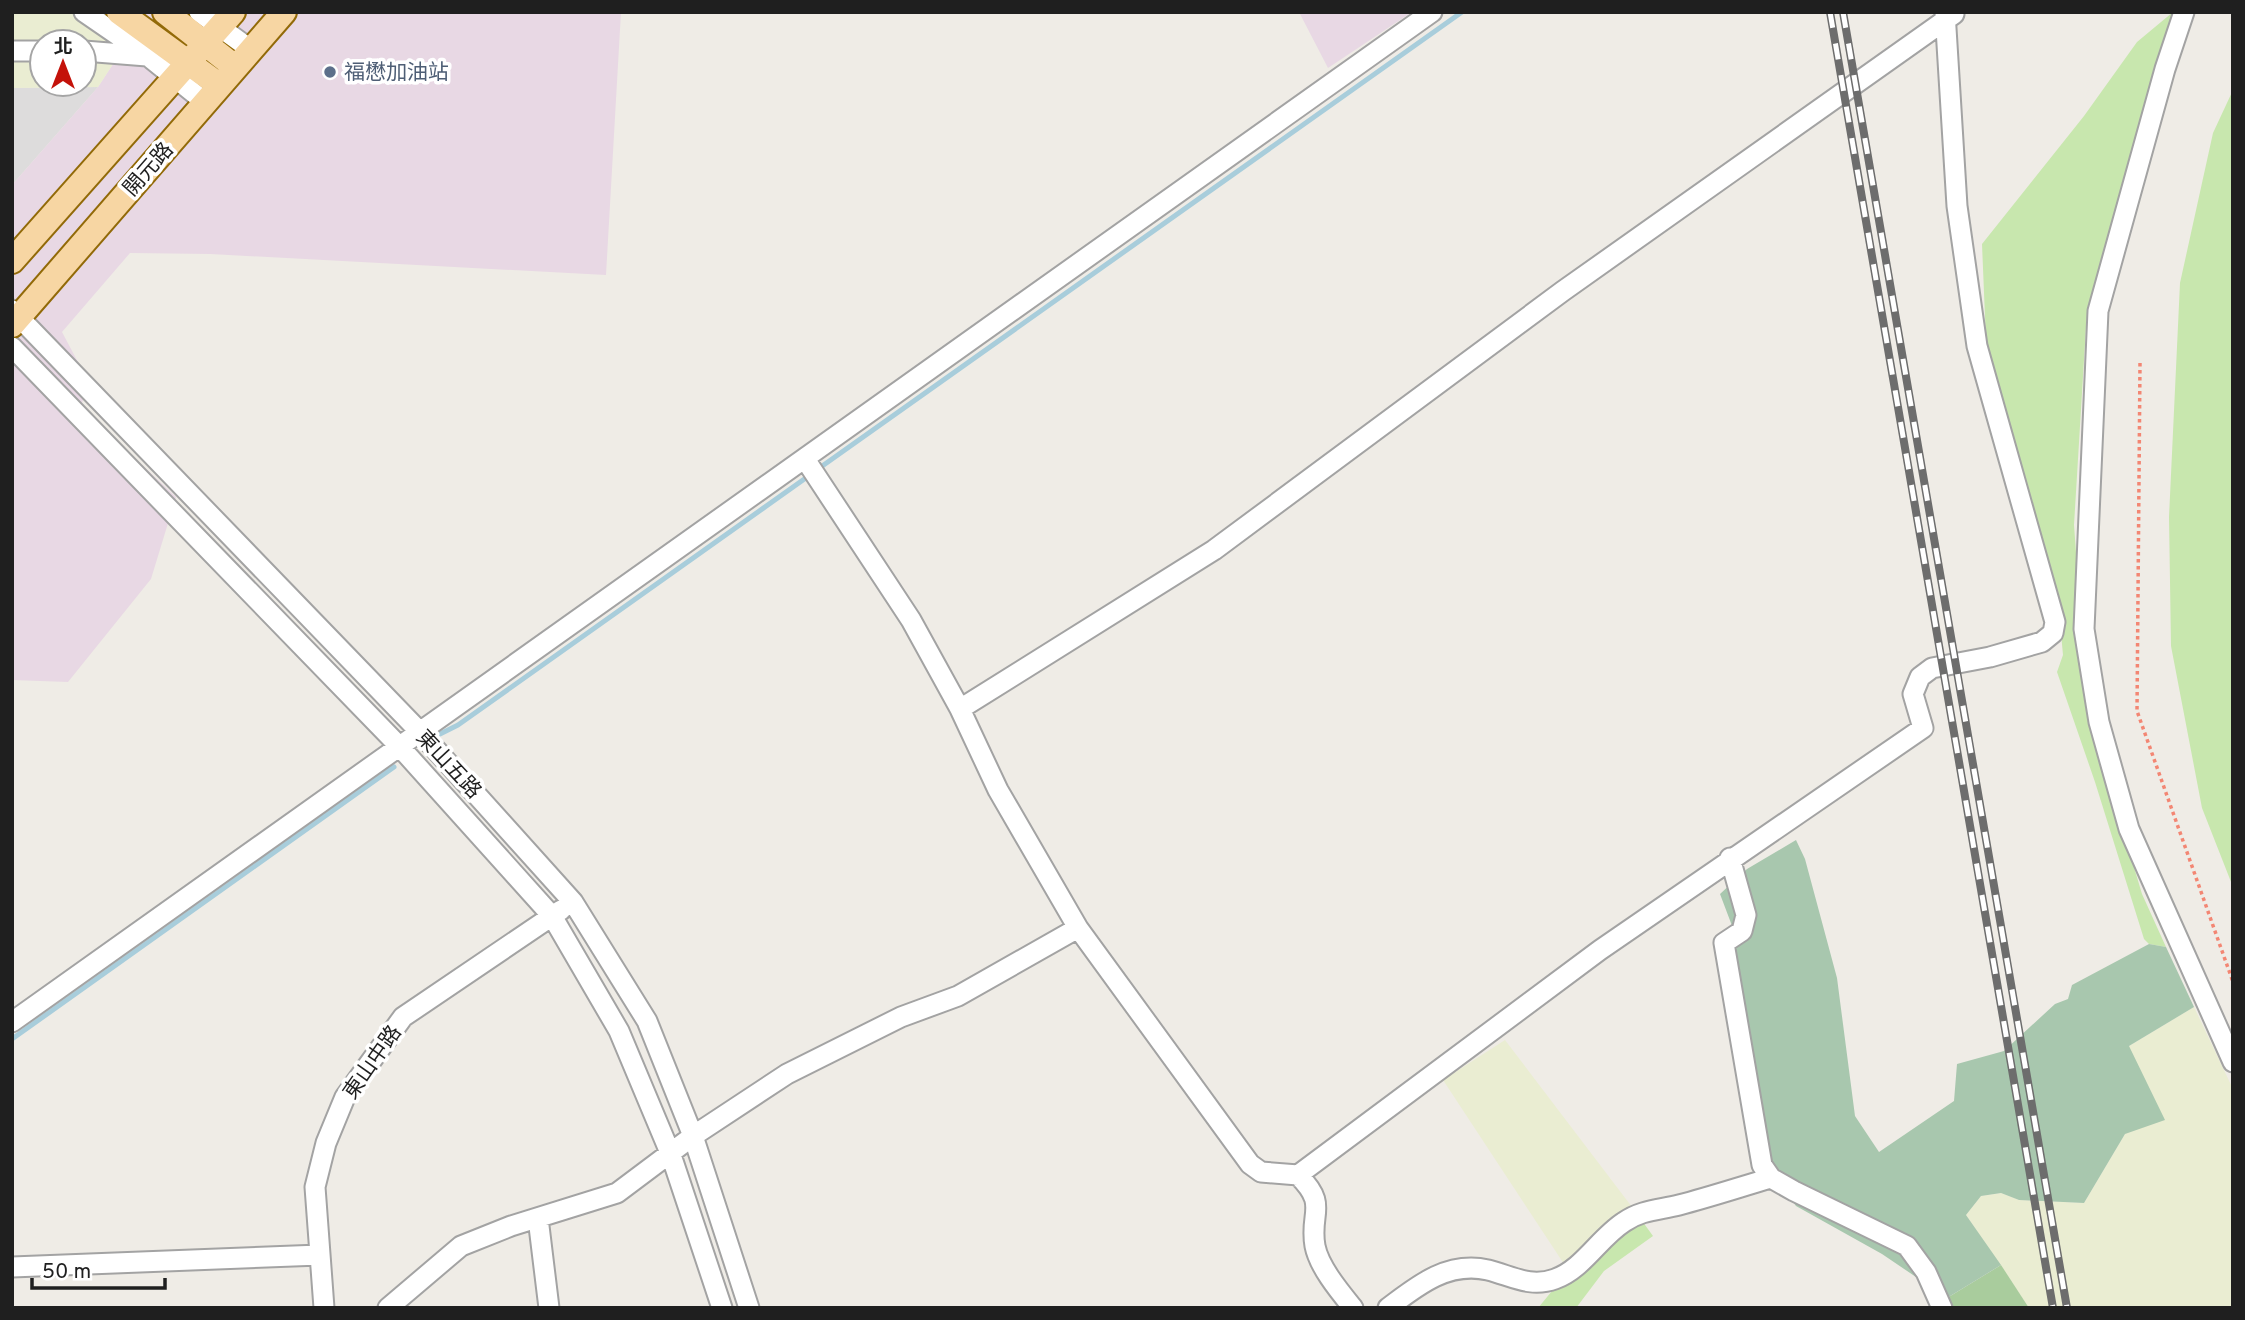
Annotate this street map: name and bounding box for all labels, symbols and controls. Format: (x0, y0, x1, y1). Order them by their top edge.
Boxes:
north arrow (28, 28, 98, 98)
text: 北 (53, 36, 73, 60)
place label: 福懋加油站 (344, 60, 449, 87)
marker: 福懋加油站 (322, 64, 338, 80)
street label: 開元路 (118, 137, 180, 203)
street label: 東山五路 (409, 725, 486, 805)
street label: 東山中路 (338, 1021, 408, 1105)
scale bar (32, 1246, 164, 1290)
text: 50 m (42, 1259, 91, 1286)

